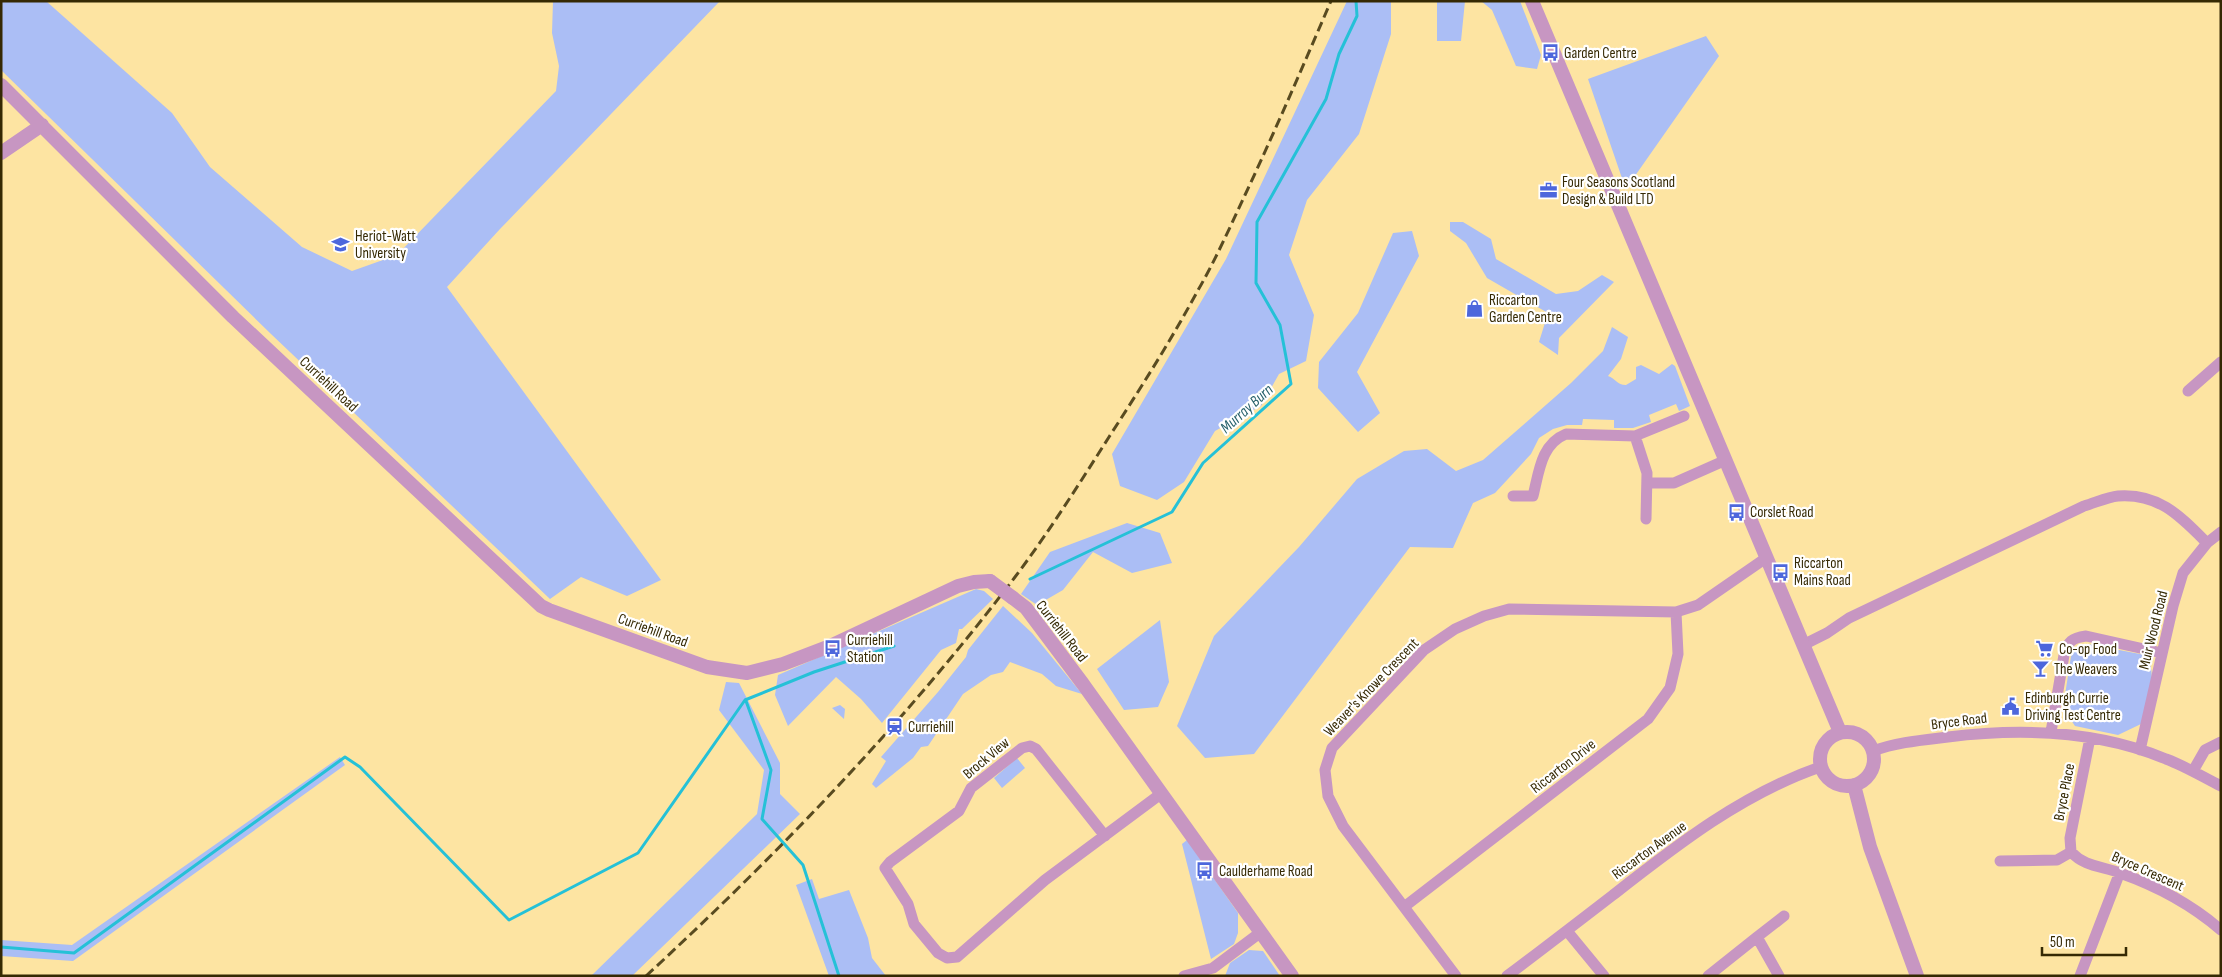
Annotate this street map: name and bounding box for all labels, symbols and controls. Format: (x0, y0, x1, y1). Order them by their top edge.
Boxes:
bus stop icon: Garden Centre (1540, 43, 1560, 63)
place label: Garden Centre (1564, 44, 1637, 63)
place label: Four Seasons Scotland Design & Build LTD (1562, 173, 1675, 209)
office icon: Four Seasons Scotland Design & Build LTD (1538, 181, 1558, 201)
place label: Heriot-Watt University (355, 227, 416, 263)
school or university icon: Heriot-Watt University (331, 235, 351, 255)
place label: Riccarton Garden Centre (1489, 291, 1562, 327)
shop icon: Riccarton Garden Centre (1465, 299, 1485, 319)
street label: Curriehill Road (295, 352, 362, 416)
water label: Murray Burn (1217, 380, 1278, 438)
bus stop icon: Corslet Road (1726, 502, 1746, 522)
place label: Corslet Road (1750, 503, 1814, 522)
place label: Riccarton Mains Road (1794, 554, 1851, 590)
bus stop icon: Riccarton Mains Road (1770, 562, 1790, 582)
street label: Muir Wood Road (2135, 589, 2172, 671)
street label: Curriehill Road (1032, 597, 1092, 666)
street label: Curriehill Road (615, 609, 690, 652)
place label: Curriehill Station (847, 631, 893, 667)
street label: Weaver's Knowe Crescent (1320, 634, 1423, 740)
bus stop icon: Curriehill Station (823, 639, 843, 659)
supermarket icon: Co-op Food (2035, 639, 2055, 659)
place label: Co-op Food (2059, 640, 2117, 659)
bar icon: The Weavers (2030, 659, 2050, 679)
place label: The Weavers (2054, 660, 2117, 679)
place label: Edinburgh Currie Driving Test Centre (2025, 689, 2121, 725)
public building icon: Edinburgh Currie Driving Test Centre (2001, 697, 2021, 717)
street label: Bryce Road (1930, 709, 1988, 734)
station icon: Curriehill (884, 717, 904, 737)
place label: Curriehill (908, 718, 954, 737)
street label: Brock View (959, 733, 1014, 783)
street label: Riccarton Drive (1527, 735, 1600, 798)
street label: Bryce Place (2050, 762, 2079, 822)
street label: Riccarton Avenue (1608, 817, 1690, 884)
street label: Bryce Crescent (2109, 847, 2187, 896)
bus stop icon: Caulderhame Road (1195, 861, 1215, 881)
place label: Caulderhame Road (1219, 862, 1313, 881)
scale bar (2042, 924, 2126, 956)
text: 50 m (2050, 933, 2075, 952)

